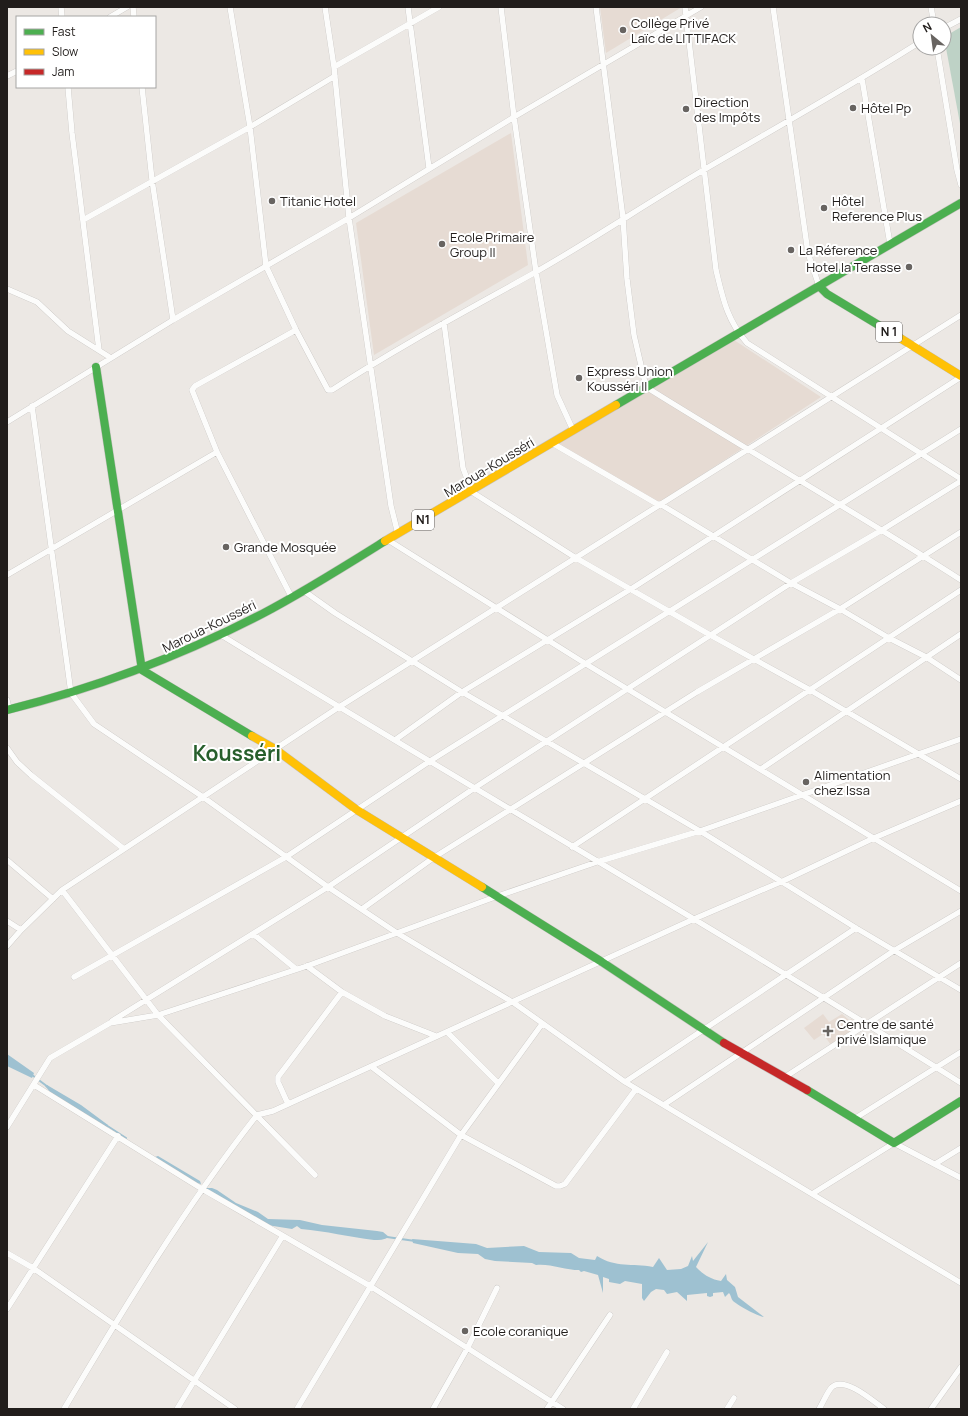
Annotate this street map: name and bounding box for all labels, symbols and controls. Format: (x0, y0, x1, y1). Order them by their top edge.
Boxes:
place label: Collège Privé Laïc de LITTIFACK (631, 14, 736, 47)
legend (16, 16, 156, 88)
north arrow (912, 16, 952, 56)
text: N (920, 18, 934, 35)
text: Fast (52, 23, 76, 40)
marker: Collège Privé Laïc de LITTIFACK (618, 25, 628, 35)
text: Slow (52, 43, 78, 60)
text: Jam (52, 63, 74, 80)
place label: Direction des Impôts (694, 93, 760, 126)
place label: Hôtel Pp (861, 99, 912, 117)
marker: Hôtel Pp (848, 103, 858, 113)
marker: Direction des Impôts (681, 104, 691, 114)
place label: Titanic Hotel (280, 192, 356, 210)
place label: Hôtel Reference Plus (832, 192, 922, 225)
marker: Titanic Hotel (267, 196, 277, 206)
marker: Hôtel Reference Plus (819, 203, 829, 213)
place label: Ecole Primaire Group II (450, 228, 535, 261)
marker: Ecole Primaire Group II (437, 239, 447, 249)
place label: La Réference (799, 241, 878, 259)
marker: La Réference (786, 245, 796, 255)
place label: Hotel la Terasse (806, 258, 901, 276)
marker: Hotel la Terasse (904, 262, 914, 272)
road number: N 1 (876, 322, 902, 342)
place label: Express Union Kousséri II (587, 362, 673, 395)
marker: Express Union Kousséri II (574, 373, 584, 383)
street label: Maroua-Kousséri (440, 433, 538, 501)
road number: N1 (412, 510, 434, 530)
place label: Grande Mosquée (234, 538, 337, 556)
marker: Grande Mosquée (221, 542, 231, 552)
street label: Maroua-Kousséri (159, 595, 259, 657)
district label: Kousséri (193, 739, 281, 767)
place label: Alimentation chez Issa (814, 766, 891, 799)
marker: Alimentation chez Issa (801, 777, 811, 787)
place label: Centre de santé privé Islamique (837, 1015, 934, 1048)
marker: Centre de santé privé Islamique (822, 1025, 834, 1037)
place label: Ecole coranique (473, 1322, 569, 1340)
marker: Ecole coranique (460, 1326, 470, 1336)

